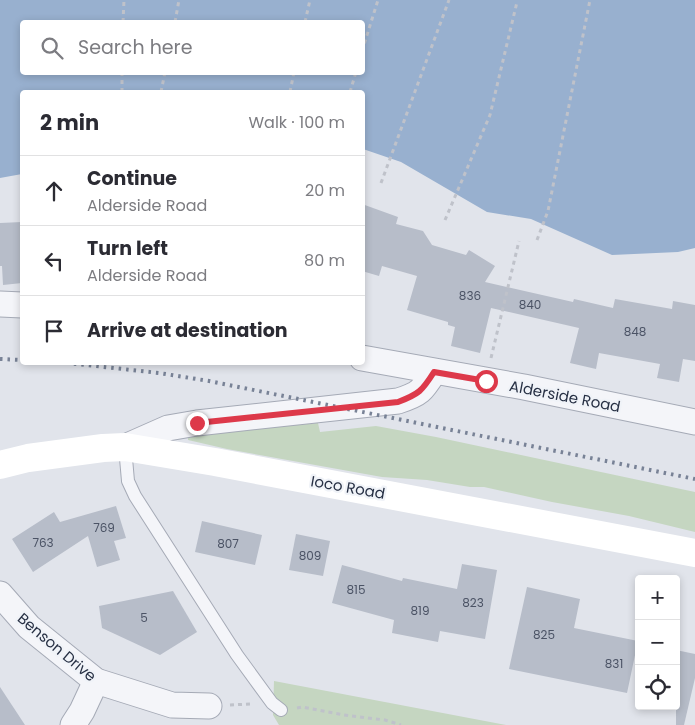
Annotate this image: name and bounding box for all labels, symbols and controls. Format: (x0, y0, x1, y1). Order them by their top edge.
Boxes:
search box (20, 20, 365, 75)
icon: search (38, 34, 66, 62)
text: Search here (78, 34, 192, 61)
text: 2 min (40, 108, 99, 137)
text: Walk · 100 m (248, 111, 345, 134)
text: Continue (87, 165, 177, 192)
icon: ahead (40, 177, 68, 205)
text: 20 m (305, 179, 345, 202)
text: Alderside Road (87, 194, 207, 217)
text: Turn left (87, 235, 168, 262)
icon: left (40, 247, 68, 275)
text: 80 m (304, 249, 345, 272)
text: Alderside Road (87, 264, 207, 287)
house number: 836 (459, 287, 481, 304)
house number: 840 (519, 296, 541, 313)
icon: arrive (40, 317, 68, 345)
text: Arrive at destination (87, 317, 288, 344)
house number: 848 (624, 323, 646, 340)
route start (475, 370, 498, 393)
street label: Alderside Road (508, 375, 622, 417)
route end (186, 412, 209, 435)
street label: Ioco Road (309, 470, 387, 504)
house number: 769 (93, 519, 115, 536)
house number: 763 (32, 534, 54, 551)
house number: 807 (217, 535, 239, 552)
house number: 809 (299, 547, 321, 564)
map controls (635, 575, 680, 710)
button: + (635, 575, 680, 620)
house number: 815 (347, 581, 365, 598)
house number: 823 (462, 594, 484, 611)
house number: 819 (411, 602, 429, 619)
street label: Benson Drive (13, 608, 101, 686)
house number: 5 (140, 609, 148, 626)
button: − (635, 620, 680, 665)
house number: 825 (533, 626, 555, 643)
house number: 831 (605, 655, 623, 672)
button: locate (635, 665, 680, 710)

